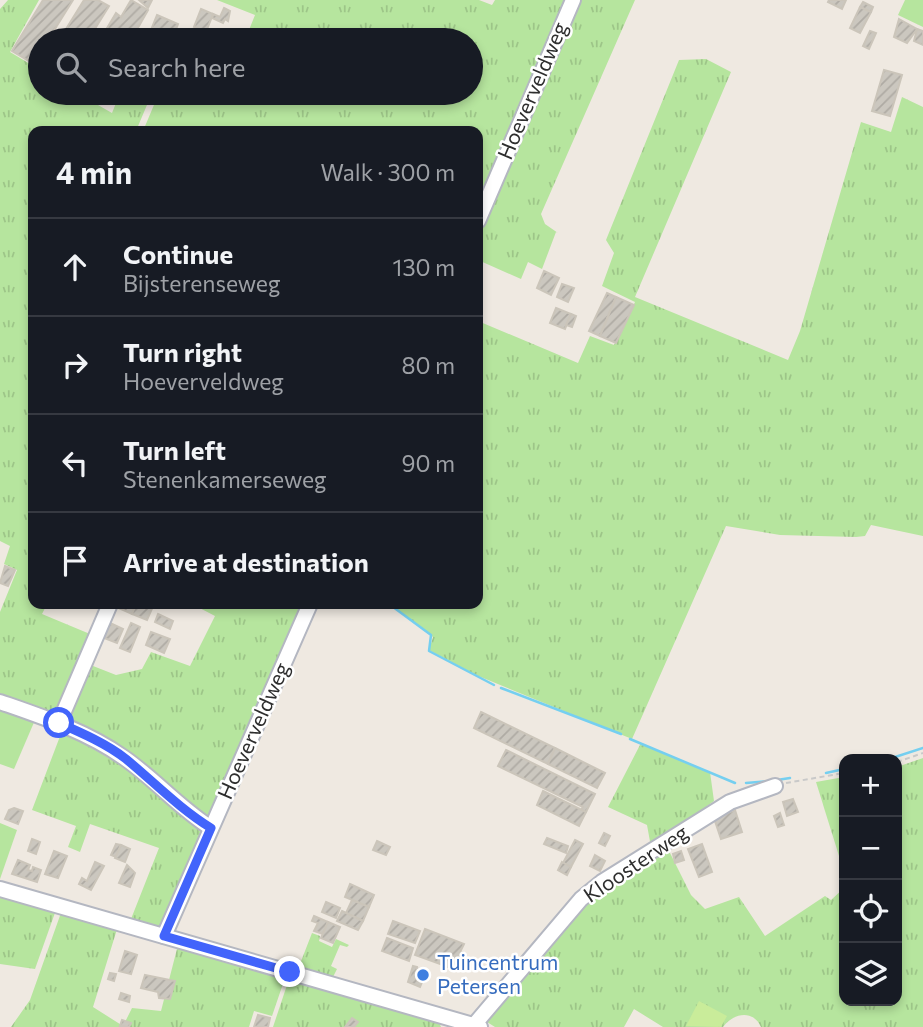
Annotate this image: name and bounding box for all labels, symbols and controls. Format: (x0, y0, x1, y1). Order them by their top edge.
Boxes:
street label: Hoeverveldweg (491, 18, 572, 163)
search box (28, 28, 483, 105)
icon: search (52, 48, 90, 86)
text: Search here (108, 51, 246, 82)
text: 4 min (56, 153, 132, 190)
text: Walk · 300 m (321, 158, 455, 186)
text: Continue (123, 238, 233, 269)
icon: ahead (56, 248, 94, 286)
text: 130 m (393, 253, 455, 281)
text: Bijsterenseweg (123, 269, 280, 297)
text: Turn right (123, 336, 242, 367)
icon: right (56, 346, 94, 384)
text: 80 m (402, 351, 455, 379)
text: Hoeverveldweg (123, 367, 284, 395)
text: Turn left (123, 434, 226, 465)
icon: left (56, 444, 94, 482)
text: 90 m (402, 449, 455, 477)
text: Stenenkamerseweg (123, 465, 327, 493)
icon: arrive (56, 542, 94, 580)
text: Arrive at destination (123, 546, 369, 577)
street label: Hoeverveldweg (211, 658, 294, 803)
route start (43, 707, 74, 738)
map controls (839, 754, 902, 1006)
button: + (839, 754, 902, 817)
button: − (839, 817, 902, 880)
street label: Kloosterweg (578, 819, 692, 907)
button: locate (839, 880, 902, 943)
button: layers (839, 943, 902, 1006)
place label: Tuincentrum Petersen (437, 949, 558, 998)
route end (274, 956, 305, 987)
marker: Tuincentrum Petersen (415, 967, 431, 983)

